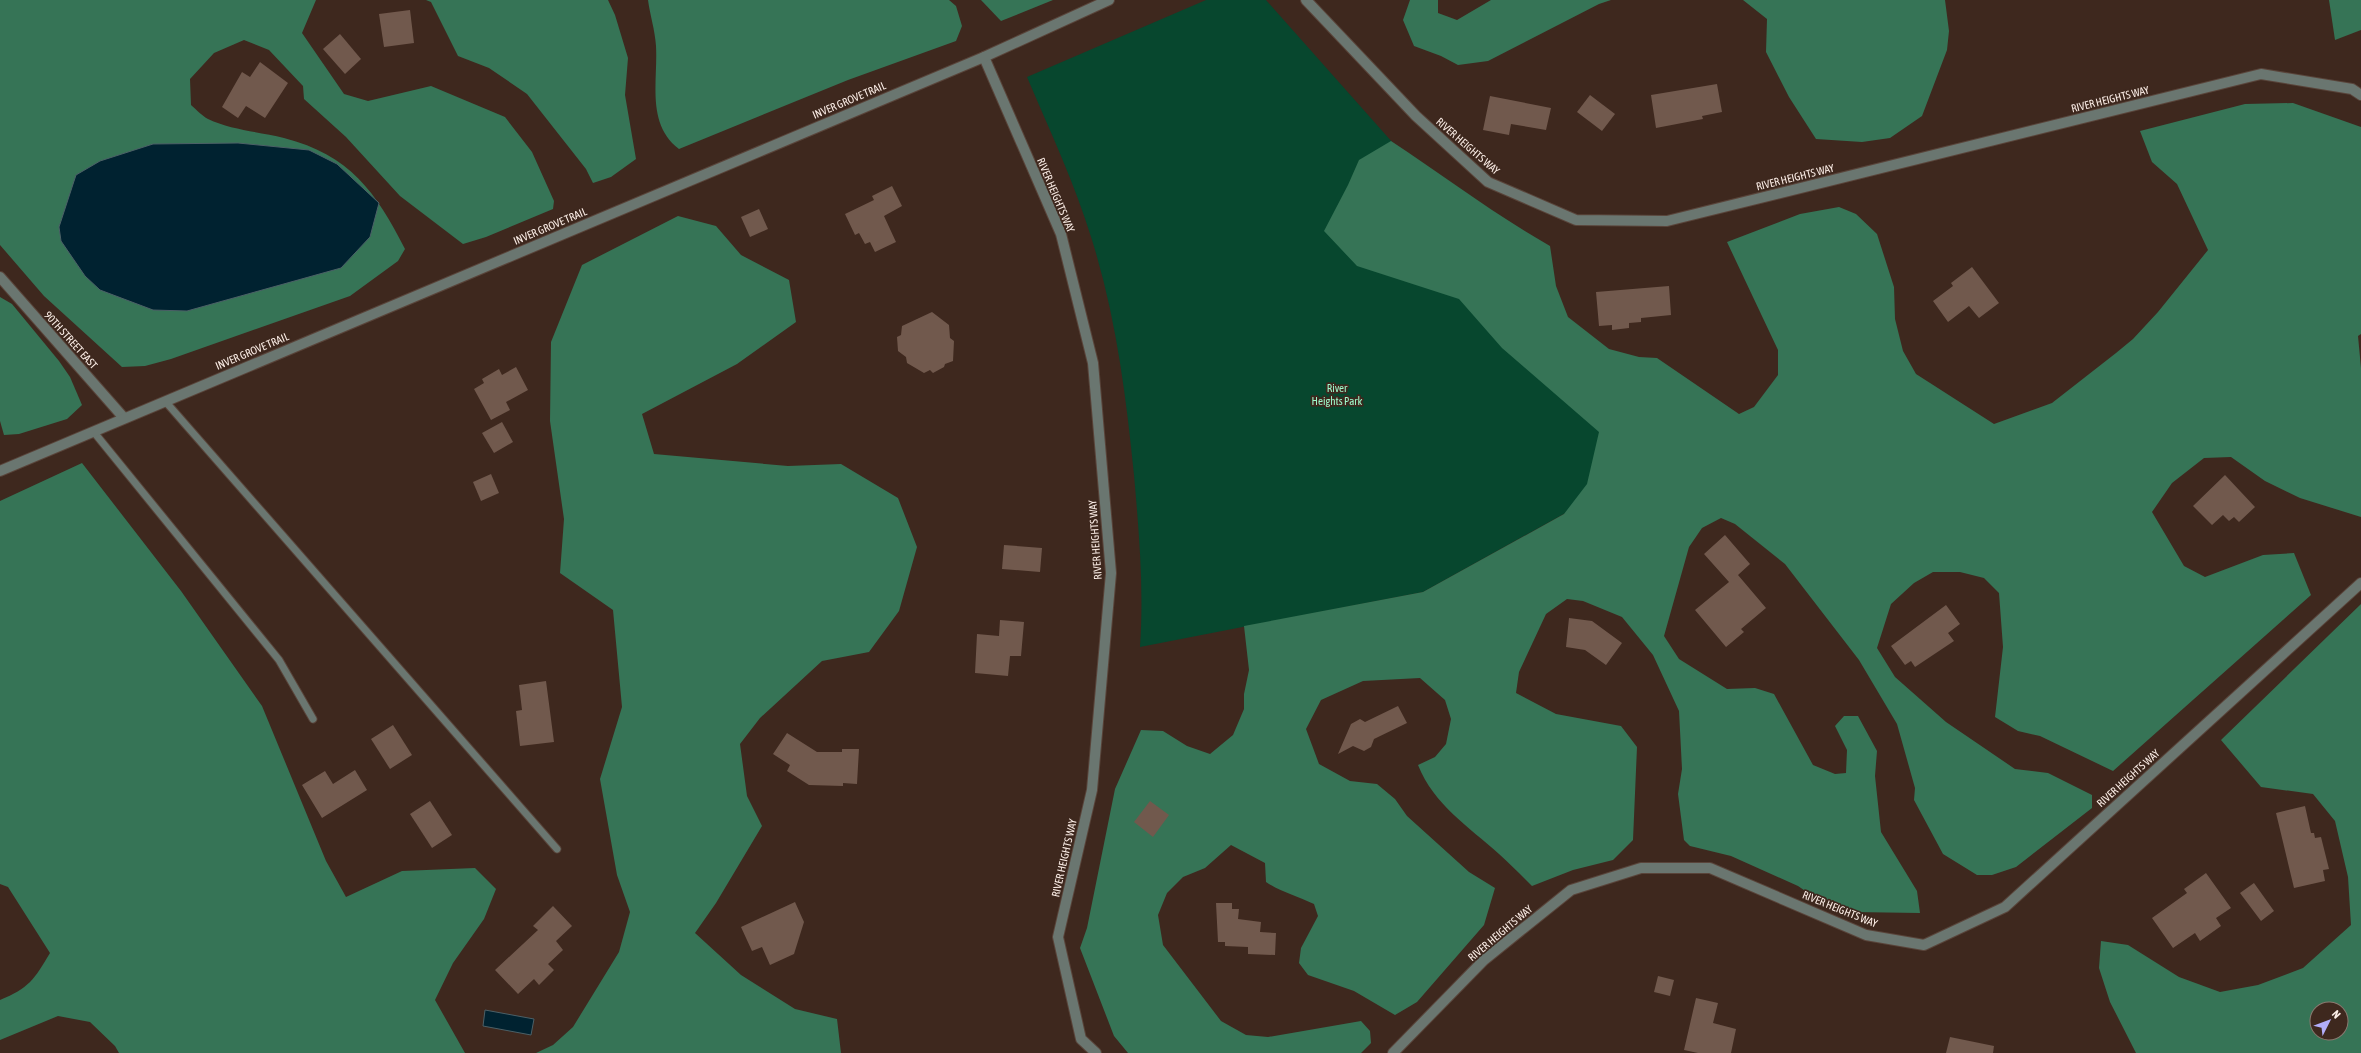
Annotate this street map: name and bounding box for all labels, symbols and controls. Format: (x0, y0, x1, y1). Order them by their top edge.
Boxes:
street label: INVER GROVE TRAIL (811, 79, 888, 121)
street label: RIVER HEIGHTS WAY (2070, 83, 2150, 114)
street label: RIVER HEIGHTS WAY (1434, 115, 1502, 177)
street label: RIVER HEIGHTS WAY (1035, 156, 1077, 234)
street label: RIVER HEIGHTS WAY (1755, 161, 1835, 192)
street label: INVER GROVE TRAIL (512, 205, 589, 247)
street label: 90TH STREET EAST (42, 309, 100, 371)
street label: INVER GROVE TRAIL (214, 330, 291, 372)
park label: River Heights Park (1312, 382, 1363, 407)
street label: RIVER HEIGHTS WAY (1086, 500, 1104, 580)
street label: RIVER HEIGHTS WAY (2094, 747, 2162, 809)
street label: RIVER HEIGHTS WAY (1049, 818, 1079, 898)
street label: RIVER HEIGHTS WAY (1801, 888, 1879, 930)
street label: RIVER HEIGHTS WAY (1466, 903, 1535, 963)
north arrow (2309, 1001, 2349, 1041)
text: N (2330, 1008, 2343, 1021)

